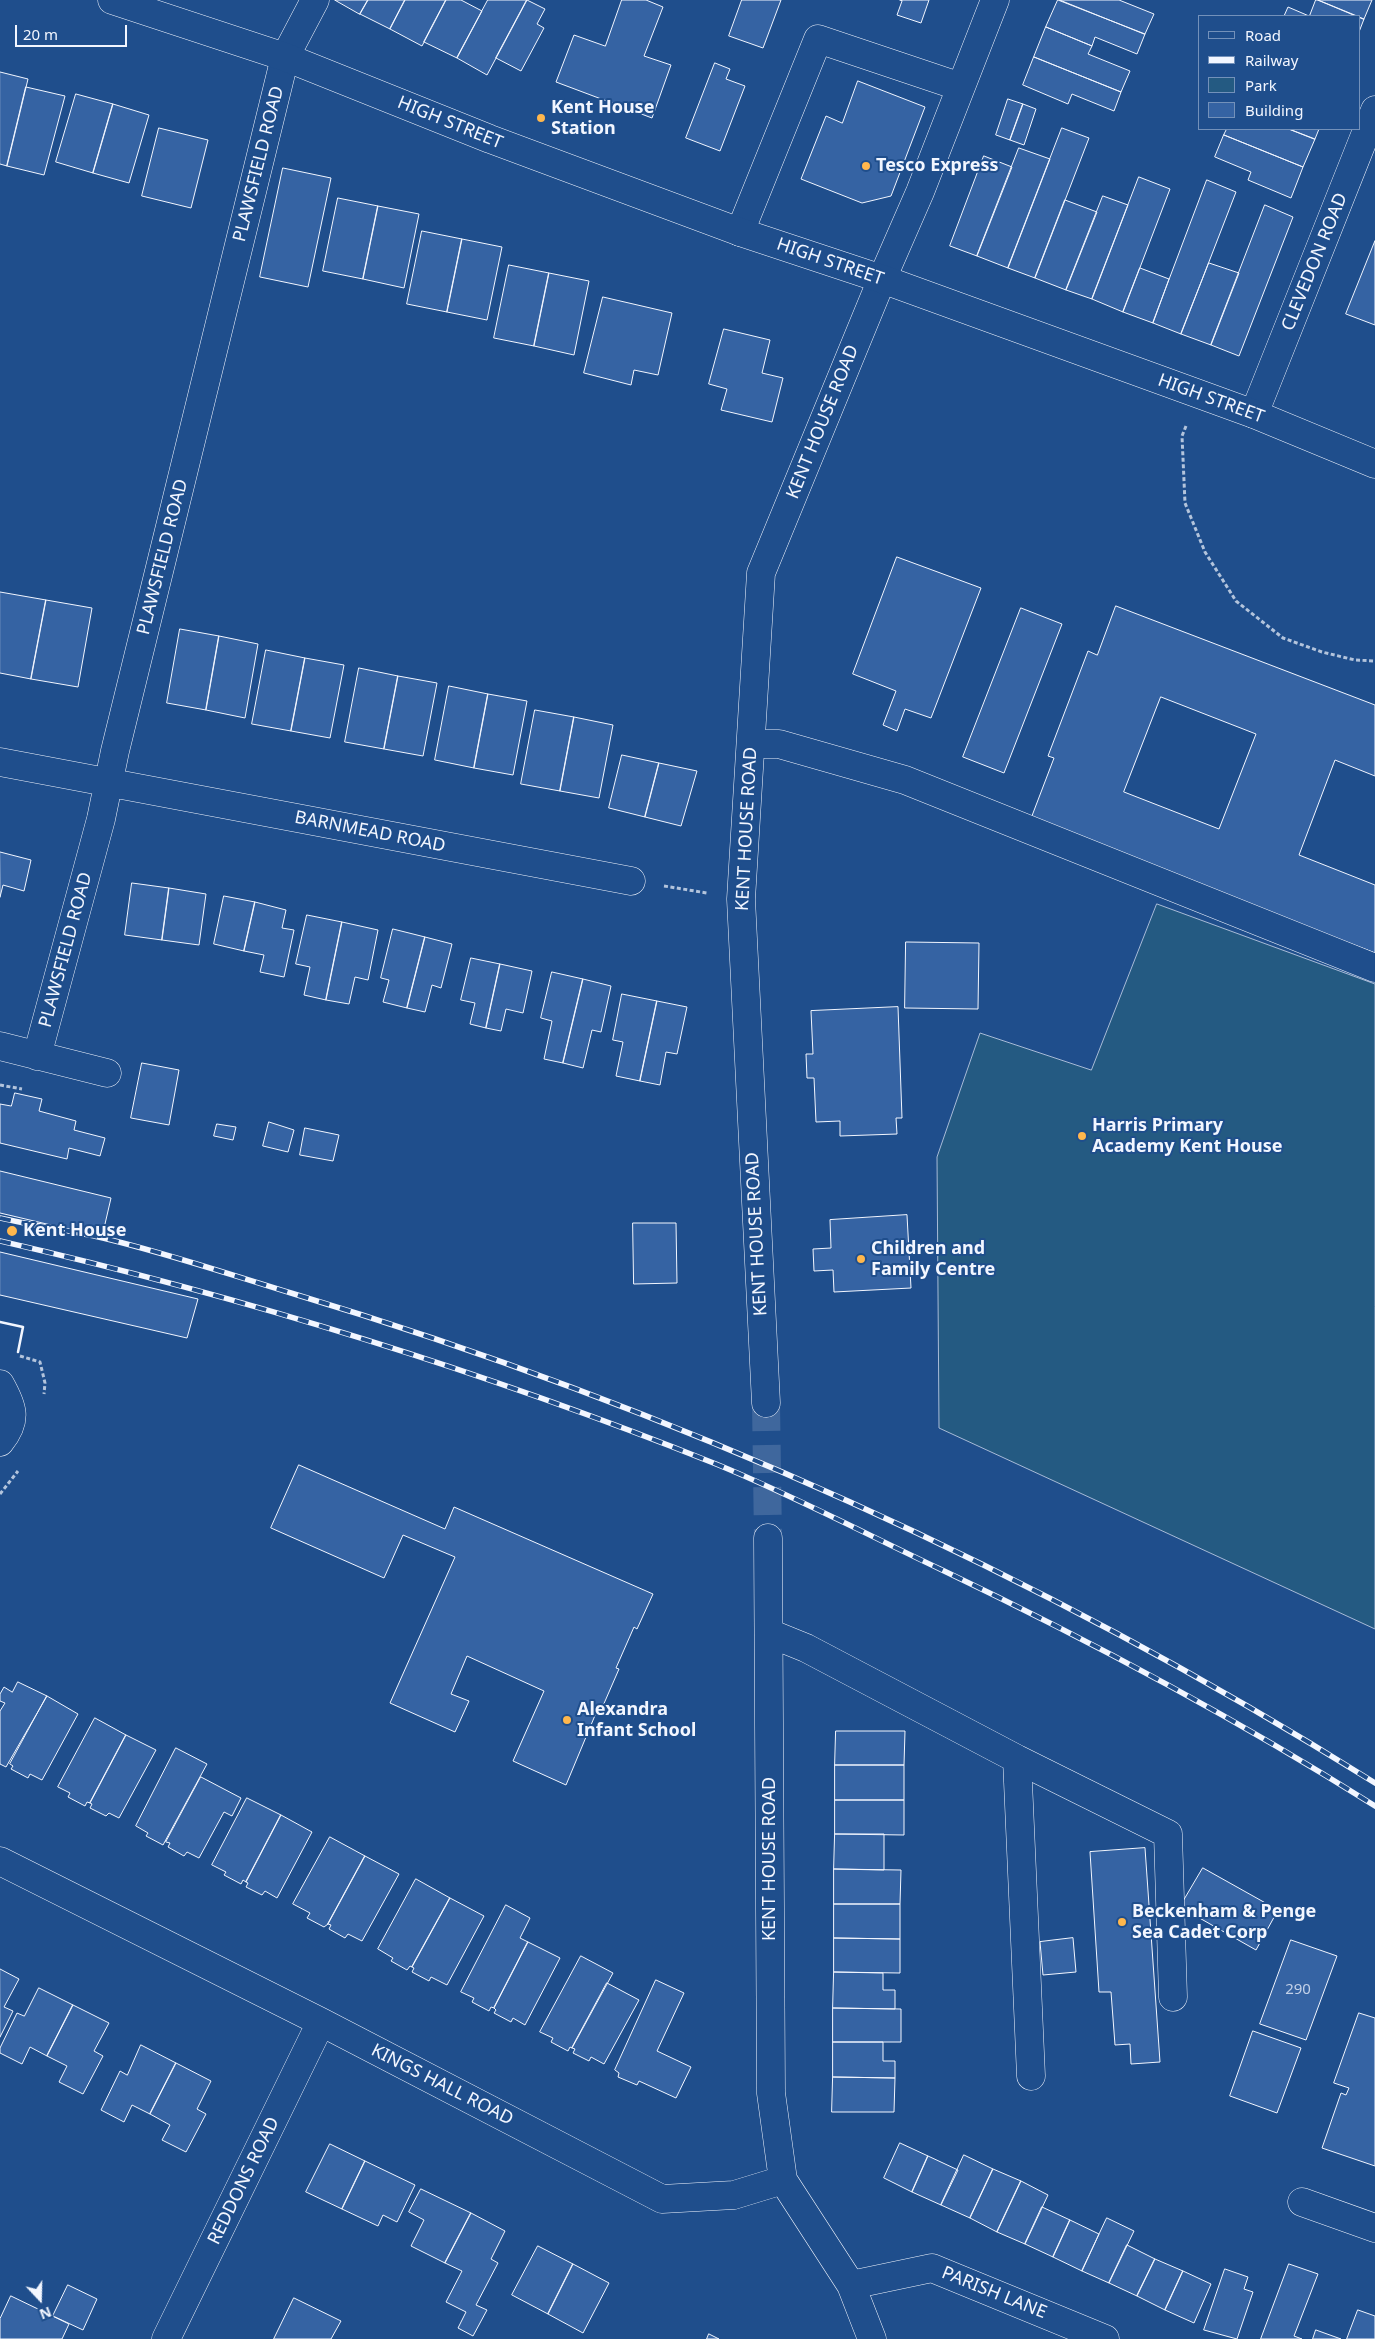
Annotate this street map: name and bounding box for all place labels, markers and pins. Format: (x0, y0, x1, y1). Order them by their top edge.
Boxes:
place label: Kent House Station (551, 97, 654, 140)
marker: Kent House Station (535, 112, 547, 124)
place label: Tesco Express (876, 155, 998, 177)
marker: Tesco Express (860, 160, 872, 172)
place label: Harris Primary Academy Kent House (1092, 1115, 1283, 1158)
marker: Harris Primary Academy Kent House (1076, 1130, 1088, 1142)
place label: Kent House (23, 1220, 126, 1242)
marker: Kent House (5, 1224, 19, 1238)
place label: Children and Family Centre (871, 1238, 995, 1280)
marker: Children and Family Centre (855, 1253, 867, 1265)
place label: Alexandra Infant School (577, 1699, 696, 1742)
marker: Alexandra Infant School (561, 1714, 573, 1726)
place label: Beckenham & Penge Sea Cadet Corp (1132, 1901, 1316, 1944)
marker: Beckenham & Penge Sea Cadet Corp (1116, 1916, 1128, 1928)

